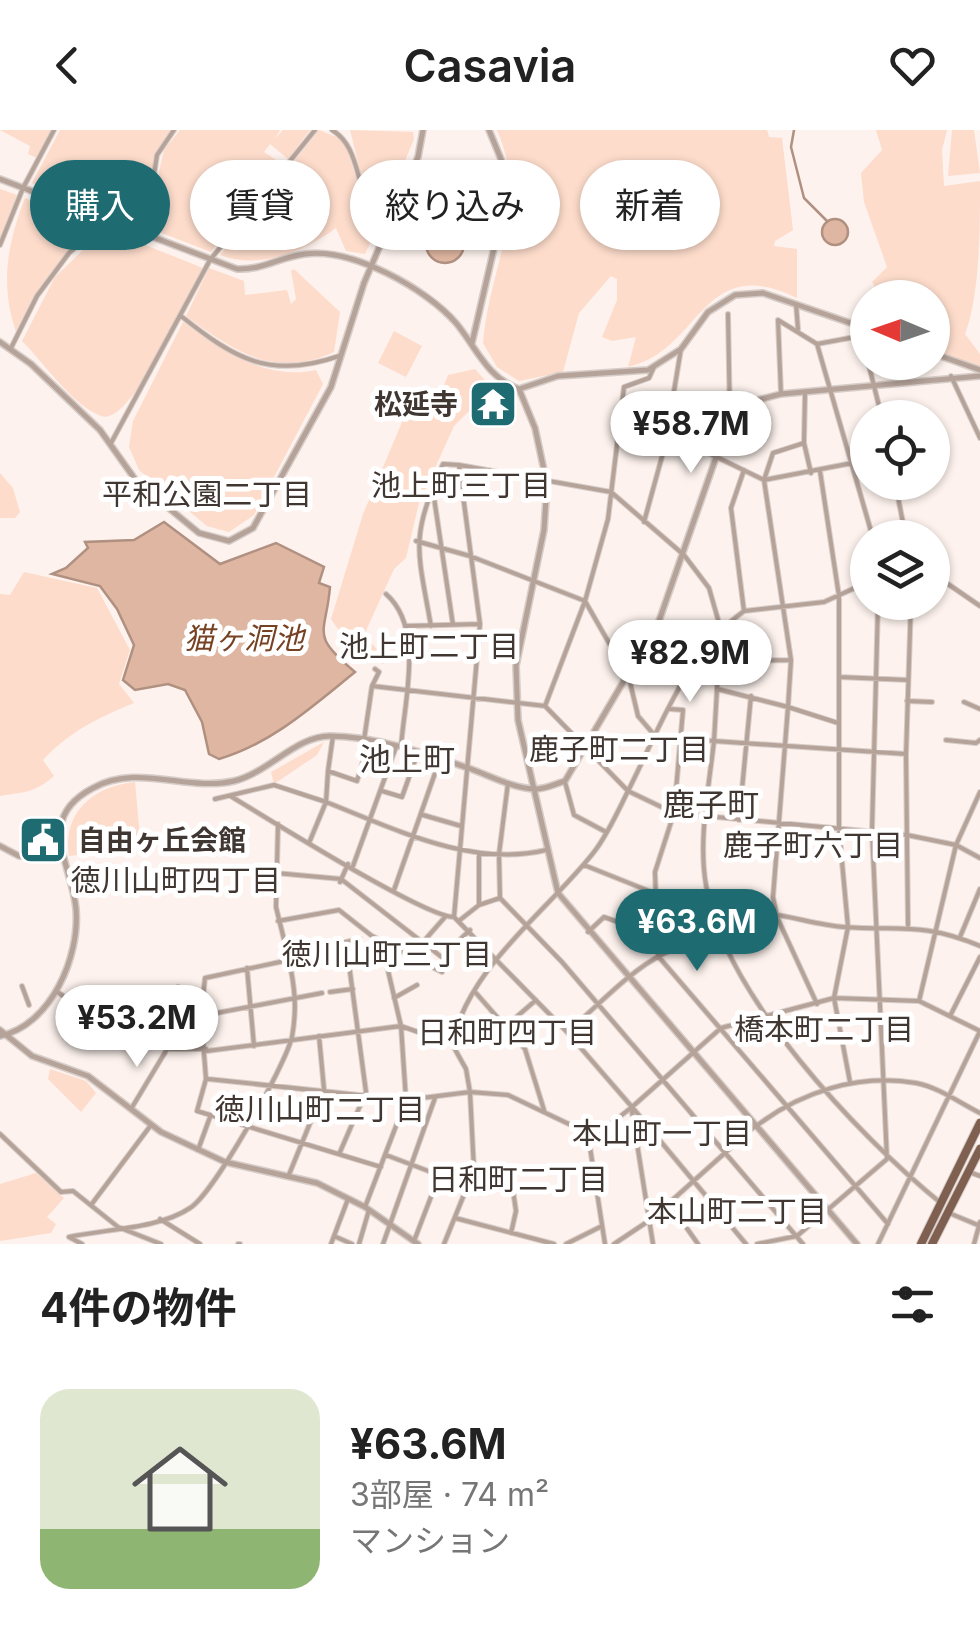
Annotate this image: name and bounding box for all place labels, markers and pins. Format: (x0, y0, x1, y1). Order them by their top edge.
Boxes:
temple icon: 松延寺 (467, 378, 519, 430)
place label: 松延寺 (374, 387, 458, 421)
pin: ¥58.7M (610, 391, 772, 476)
pin: ¥82.9M (609, 620, 771, 705)
public building icon: 自由ヶ丘会館 (17, 814, 69, 866)
place label: 自由ヶ丘会館 (78, 823, 246, 857)
pin: ¥63.6M (616, 889, 778, 974)
pin: ¥53.2M (56, 985, 218, 1070)

